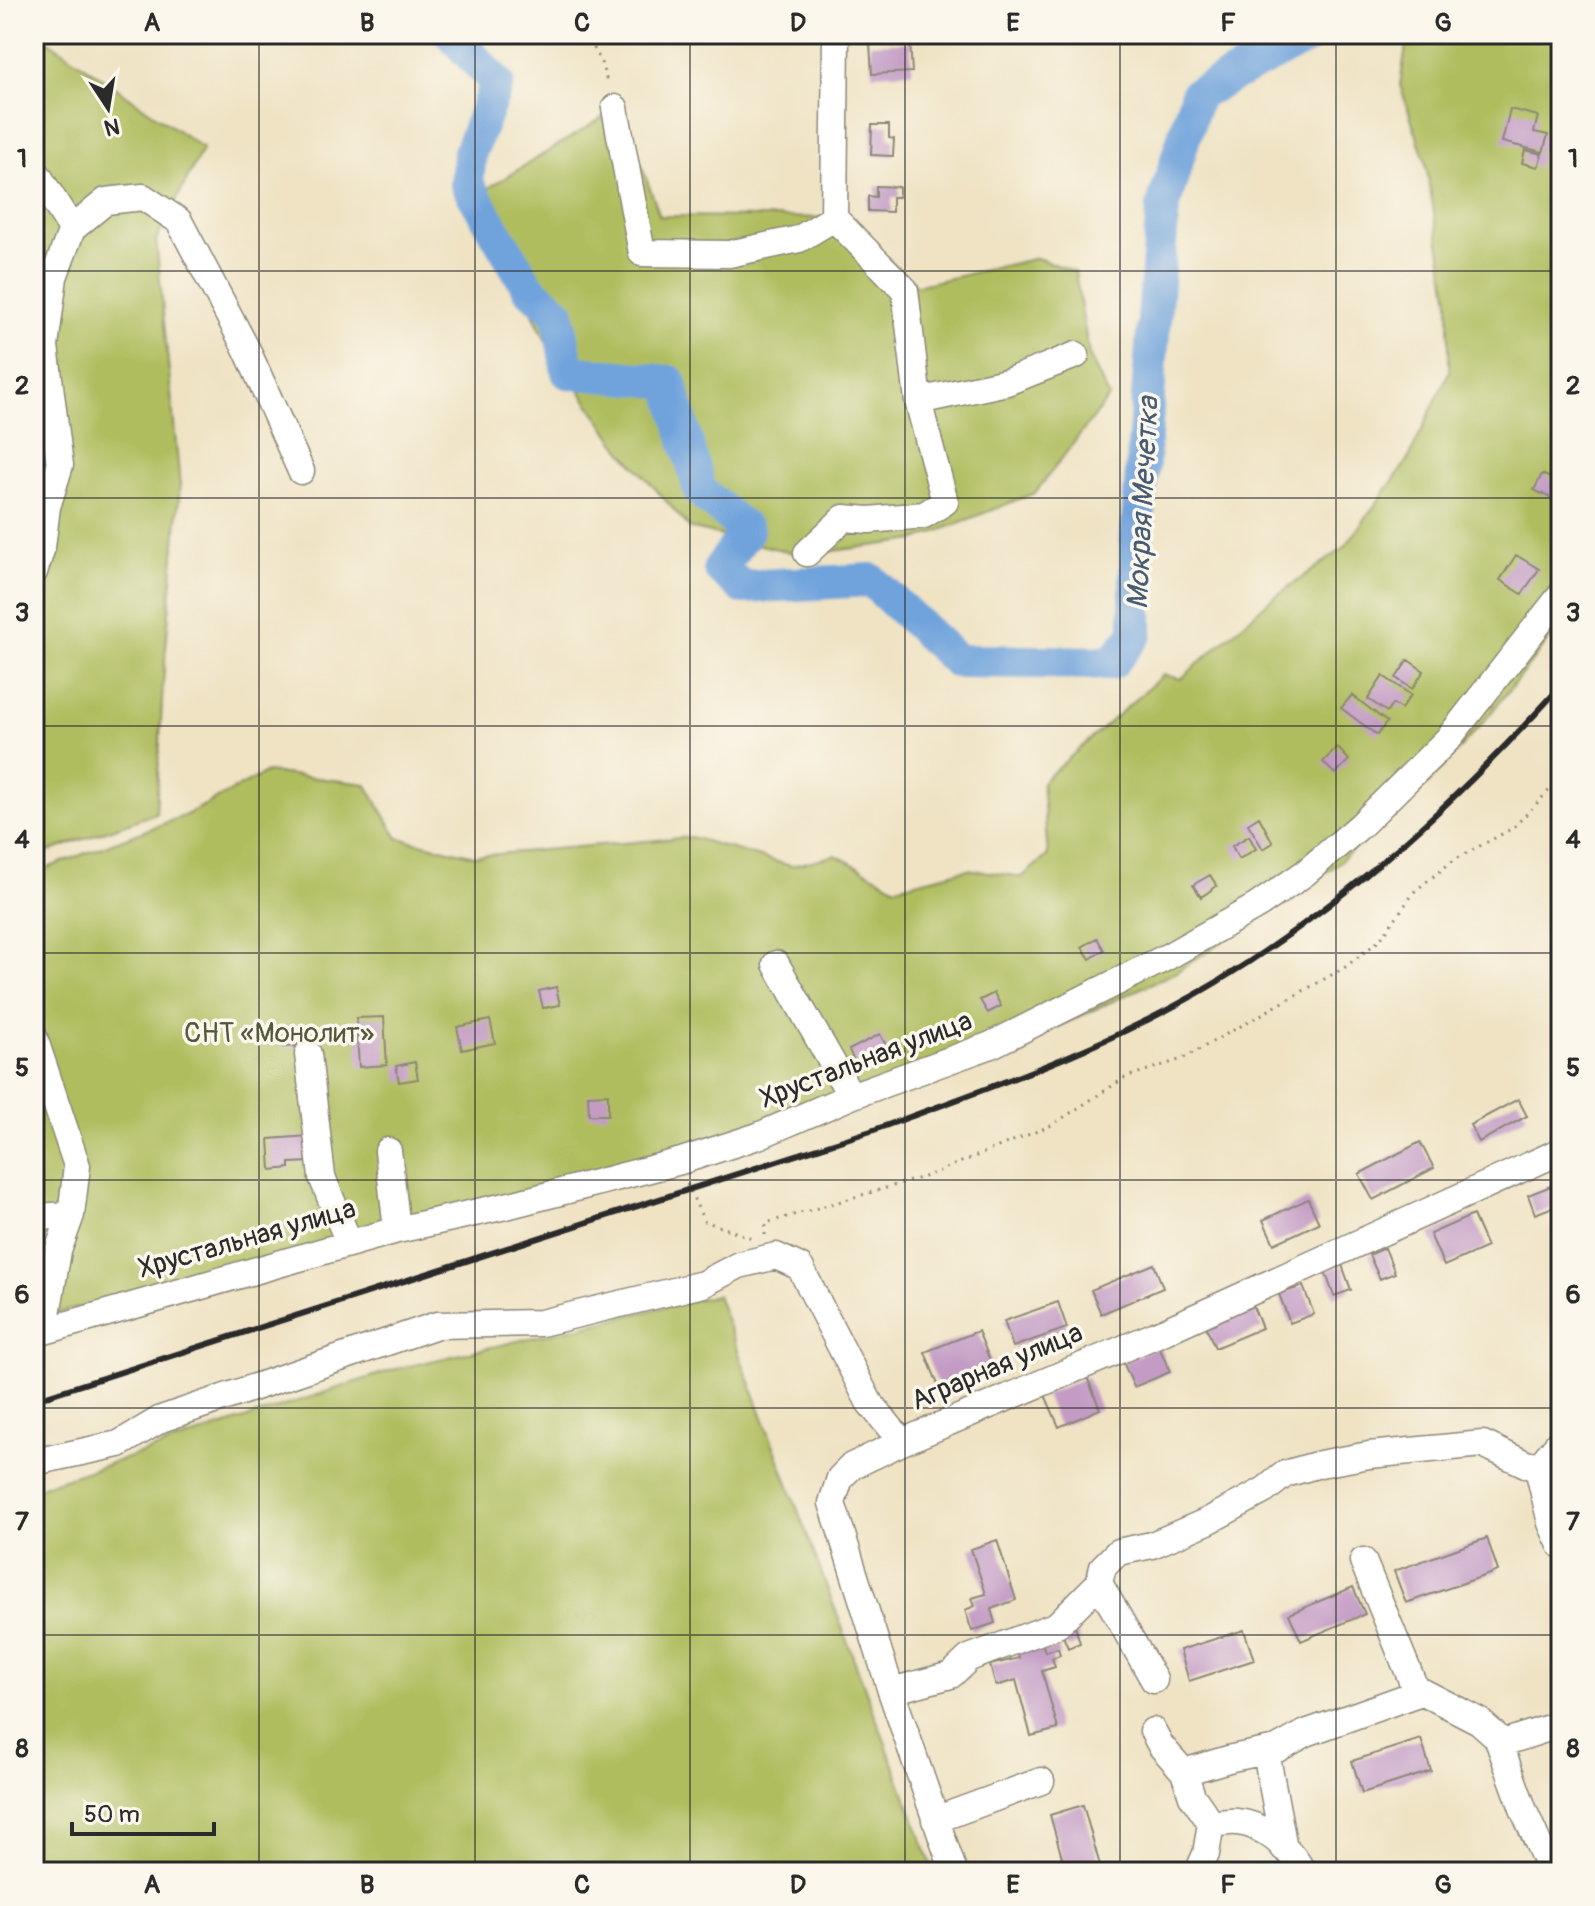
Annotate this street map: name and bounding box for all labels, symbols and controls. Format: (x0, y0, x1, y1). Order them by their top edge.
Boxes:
text: A (144, 7, 161, 39)
text: B (360, 7, 374, 39)
text: C (574, 7, 590, 39)
text: D (790, 7, 806, 39)
text: E (1006, 7, 1020, 39)
text: F (1220, 7, 1236, 39)
text: G (1434, 7, 1452, 39)
north arrow (68, 68, 148, 148)
text: N (102, 111, 122, 142)
text: 1 (17, 143, 27, 175)
text: 1 (1568, 143, 1578, 175)
text: 2 (15, 370, 29, 402)
text: 2 (1566, 370, 1580, 402)
water label: Мокрая Мечетка (1119, 394, 1167, 610)
text: 3 (15, 597, 29, 629)
text: 3 (1566, 597, 1580, 629)
text: 4 (14, 824, 30, 856)
text: 4 (1565, 824, 1581, 856)
street label: Хрустальная улица (755, 1003, 977, 1117)
park label: СНТ «Монолит» (184, 1016, 374, 1051)
text: 5 (15, 1052, 29, 1084)
text: 5 (1566, 1052, 1580, 1084)
street label: Хрустальная улица (134, 1191, 360, 1287)
text: 6 (14, 1279, 30, 1311)
text: 6 (1565, 1279, 1581, 1311)
street label: Аграрная улица (906, 1315, 1088, 1419)
text: 7 (15, 1506, 29, 1538)
text: 7 (1566, 1506, 1580, 1538)
text: 8 (15, 1733, 29, 1765)
text: 8 (1566, 1733, 1580, 1765)
scale bar (72, 1786, 214, 1836)
text: 50 m (84, 1800, 140, 1829)
text: A (144, 1869, 161, 1901)
text: B (360, 1869, 374, 1901)
text: C (574, 1869, 590, 1901)
text: D (790, 1869, 806, 1901)
text: E (1006, 1869, 1020, 1901)
text: F (1220, 1869, 1236, 1901)
text: G (1434, 1869, 1452, 1901)

